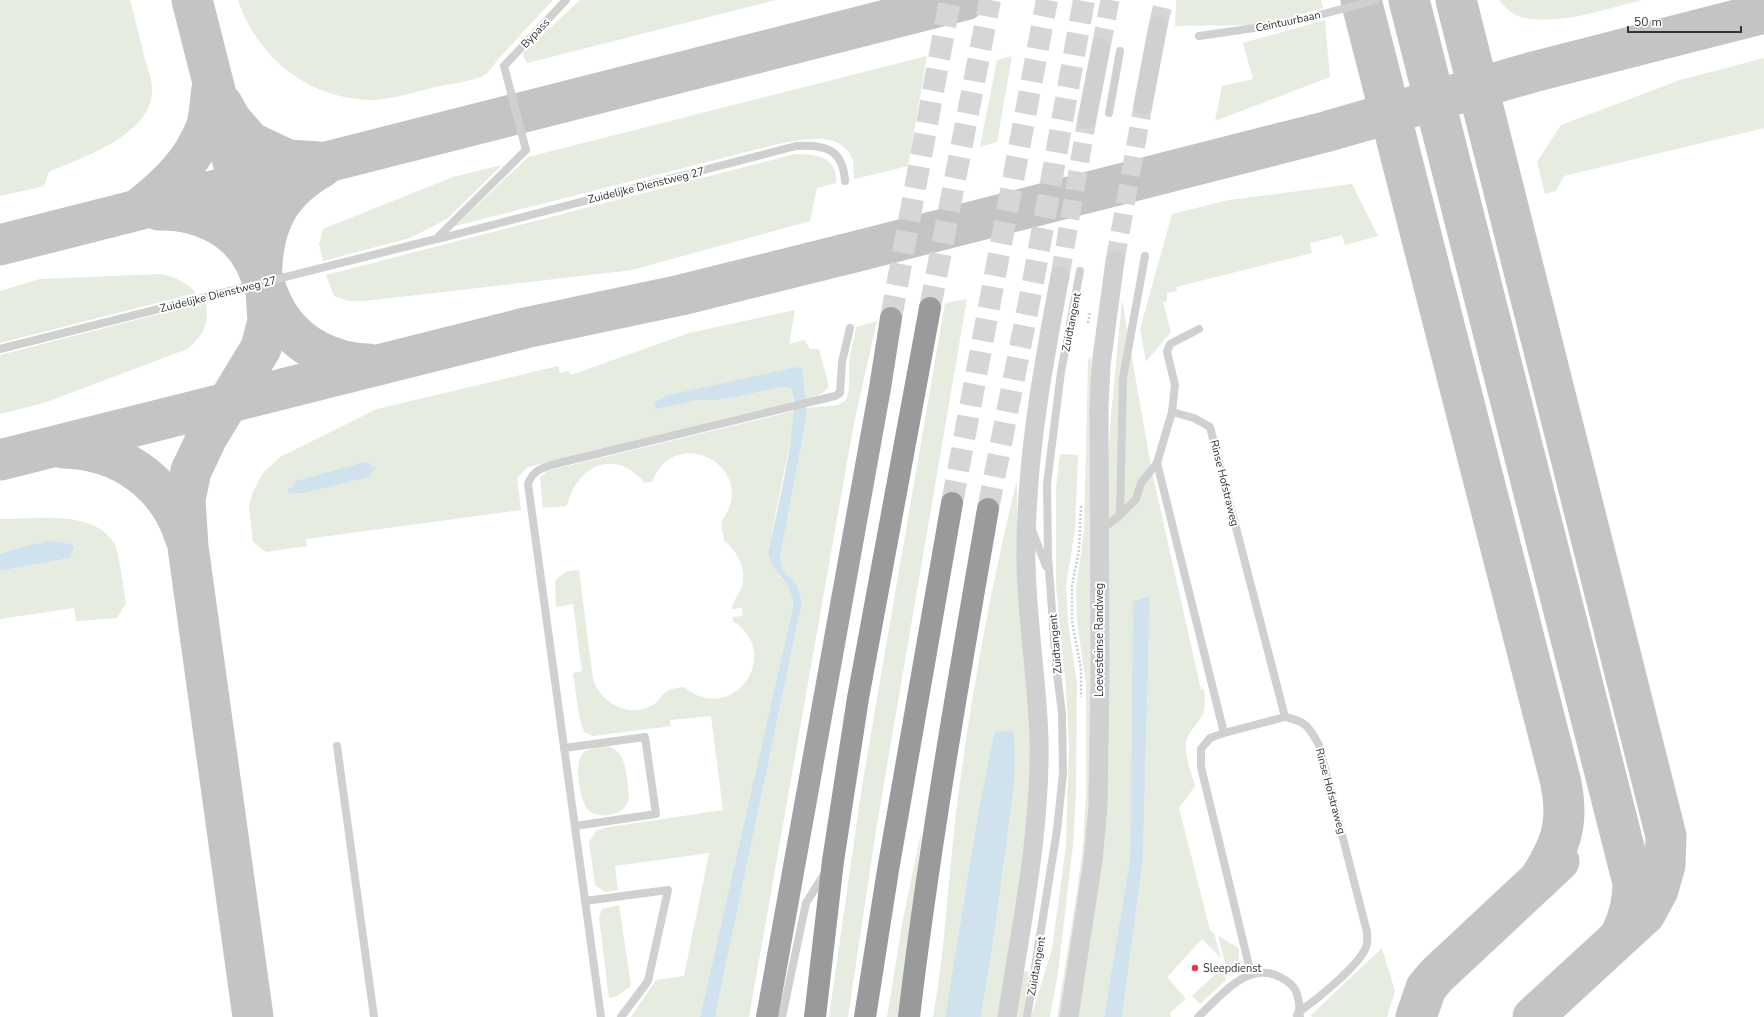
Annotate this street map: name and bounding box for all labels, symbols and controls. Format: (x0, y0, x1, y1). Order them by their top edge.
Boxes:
street label: Ceintuurbaan (1254, 7, 1322, 36)
scale bar (1628, 8, 1741, 34)
text: 50 m (1634, 14, 1662, 30)
street label: Bypass (518, 15, 553, 52)
street label: Zuidelijke Dienstweg 27 (586, 164, 706, 207)
street label: Zuidelijke Dienstweg 27 (158, 273, 278, 316)
street label: Zuidtangent (1058, 291, 1085, 353)
street label: Rinse Hofstraweg (1207, 438, 1242, 528)
street label: Loevesteinse Randweg (1092, 583, 1107, 697)
street label: Zuidtangent (1045, 613, 1066, 674)
street label: Rinse Hofstraweg (1312, 746, 1349, 836)
street label: Zuidtangent (1024, 935, 1049, 997)
place label: Sleepdienst (1203, 961, 1261, 976)
marker: Sleepdienst (1190, 963, 1200, 973)

